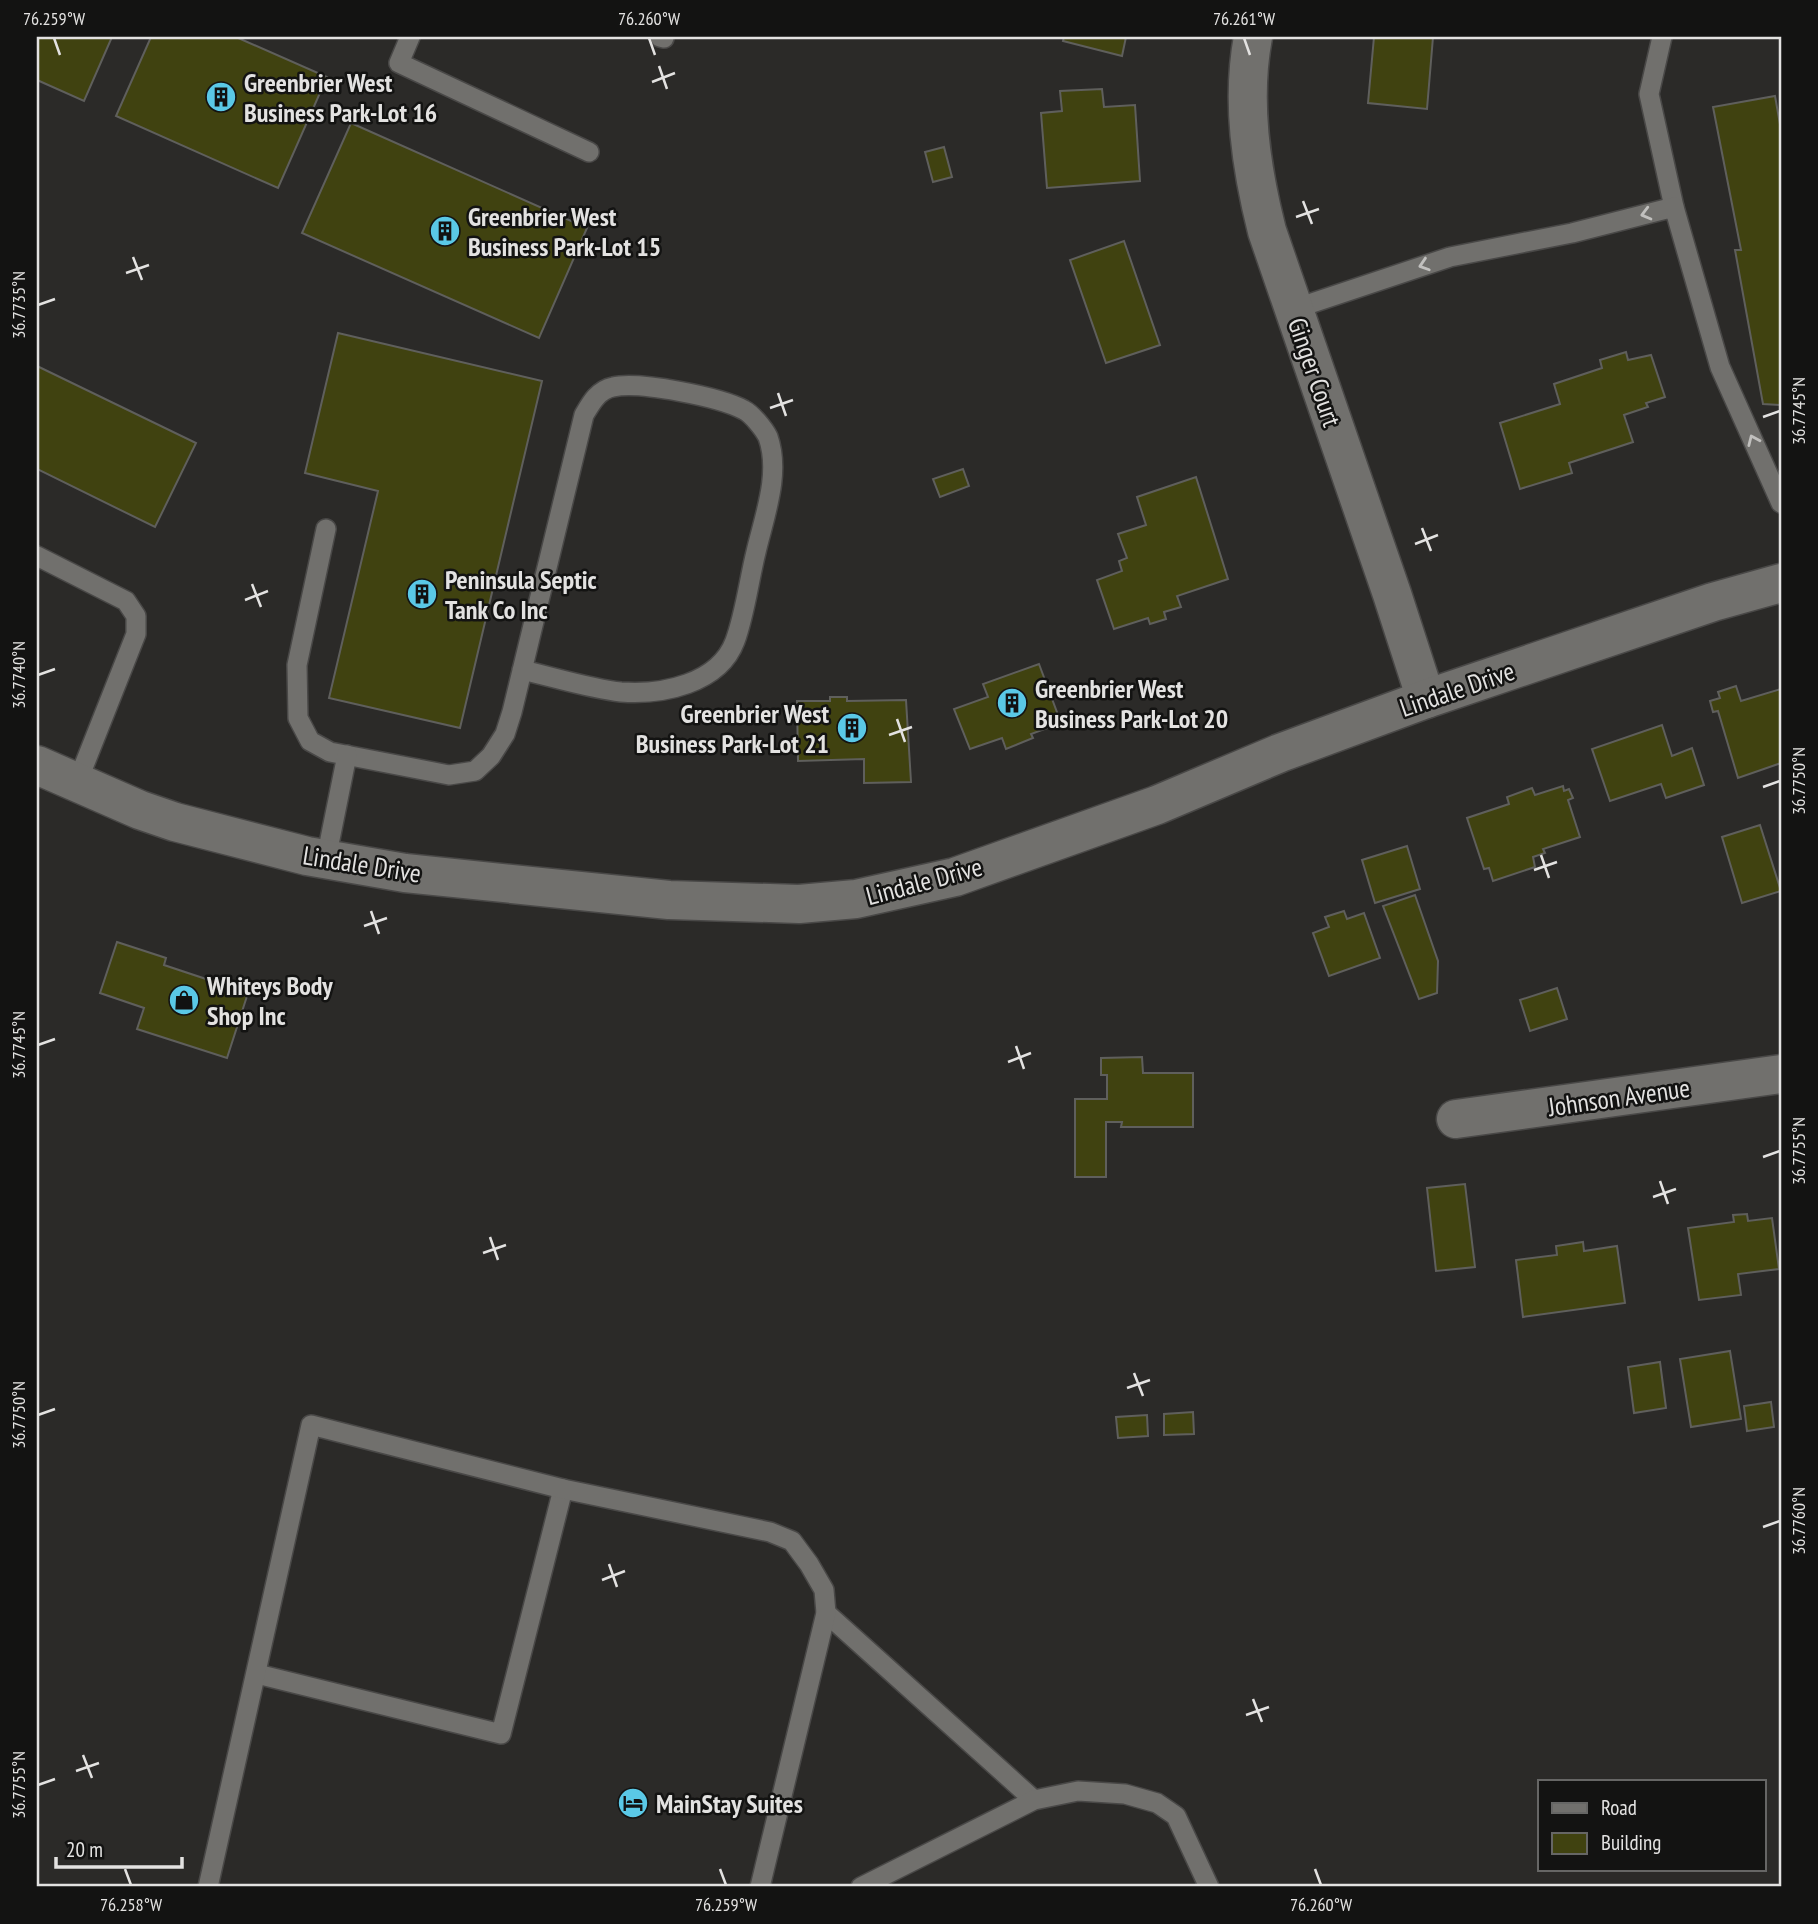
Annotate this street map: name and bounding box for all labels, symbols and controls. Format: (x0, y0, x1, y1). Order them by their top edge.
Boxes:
text: 76.259°W (23, 7, 85, 30)
text: 76.260°W (618, 7, 680, 30)
text: 76.261°W (1213, 7, 1275, 30)
place label: Greenbrier West Business Park-Lot 16 (244, 66, 437, 129)
building icon: Greenbrier West Business Park-Lot 16 (204, 80, 238, 114)
place label: Greenbrier West Business Park-Lot 15 (468, 200, 661, 263)
one-way arrow (1640, 206, 1652, 220)
building icon: Greenbrier West Business Park-Lot 15 (428, 214, 462, 248)
one-way arrow (1418, 257, 1430, 272)
text: 36.7735°N (7, 271, 30, 339)
street label: Ginger Court (1281, 313, 1349, 431)
text: 36.7745°N (1787, 377, 1810, 445)
one-way arrow (1747, 435, 1761, 448)
place label: Peninsula Septic Tank Co Inc (445, 563, 597, 626)
building icon: Peninsula Septic Tank Co Inc (405, 577, 439, 611)
text: 36.7740°N (7, 641, 30, 709)
street label: Lindale Drive (1395, 654, 1519, 724)
place label: Greenbrier West Business Park-Lot 20 (1035, 672, 1228, 735)
building icon: Greenbrier West Business Park-Lot 20 (995, 686, 1029, 720)
place label: Greenbrier West Business Park-Lot 21 (636, 697, 829, 760)
building icon: Greenbrier West Business Park-Lot 21 (835, 711, 869, 745)
text: 36.7750°N (1787, 747, 1810, 815)
street label: Lindale Drive (301, 838, 423, 890)
street label: Lindale Drive (862, 850, 986, 912)
place label: Whiteys Body Shop Inc (206, 969, 333, 1032)
shop icon: Whiteys Body Shop Inc (167, 983, 201, 1017)
text: 36.7745°N (7, 1011, 30, 1079)
street label: Johnson Avenue (1545, 1071, 1692, 1123)
text: 36.7755°N (1787, 1117, 1810, 1185)
text: 36.7750°N (7, 1381, 30, 1449)
text: 36.7760°N (1787, 1487, 1810, 1555)
text: 36.7755°N (7, 1751, 30, 1819)
legend (1538, 1780, 1766, 1871)
hotel icon: MainStay Suites (616, 1786, 650, 1820)
place label: MainStay Suites (656, 1787, 803, 1820)
text: Road (1601, 1794, 1637, 1821)
scale bar (56, 1826, 182, 1870)
text: Building (1601, 1829, 1661, 1856)
text: 20 m (66, 1836, 103, 1863)
text: 76.258°W (100, 1893, 162, 1916)
text: 76.259°W (695, 1893, 757, 1916)
text: 76.260°W (1290, 1893, 1352, 1916)

